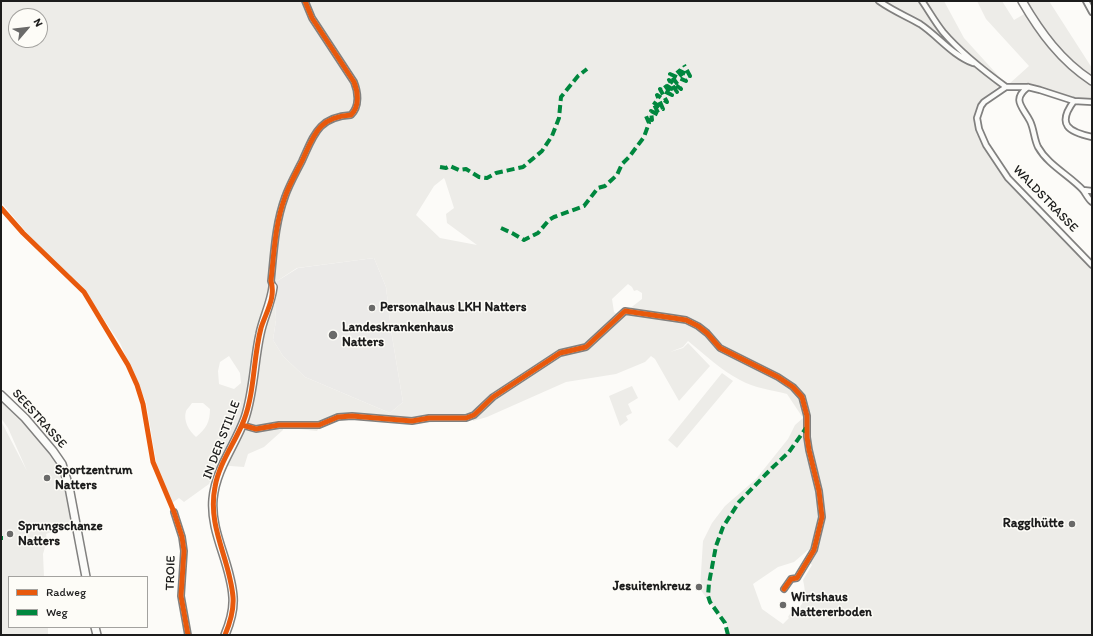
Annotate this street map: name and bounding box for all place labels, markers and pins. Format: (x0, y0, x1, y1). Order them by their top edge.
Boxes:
place label: Personalhaus LKH Natters (380, 300, 526, 316)
marker: Personalhaus LKH Natters (367, 303, 377, 313)
place label: Landeskrankenhaus Natters (342, 320, 453, 351)
marker: Landeskrankenhaus Natters (327, 329, 339, 341)
place label: Sportzentrum Natters (55, 463, 133, 494)
marker: Sportzentrum Natters (42, 473, 52, 483)
place label: Ragglhütte (1003, 516, 1064, 532)
place label: Sprungschanze Natters (18, 519, 103, 550)
marker: Ragglhütte (1067, 519, 1077, 529)
marker: Sprungschanze Natters (5, 529, 15, 539)
place label: Jesuitenkreuz (613, 579, 691, 595)
marker: Jesuitenkreuz (694, 582, 704, 592)
place label: Wirtshaus Nattererboden (791, 590, 872, 621)
marker: Wirtshaus Nattererboden (778, 600, 788, 610)

